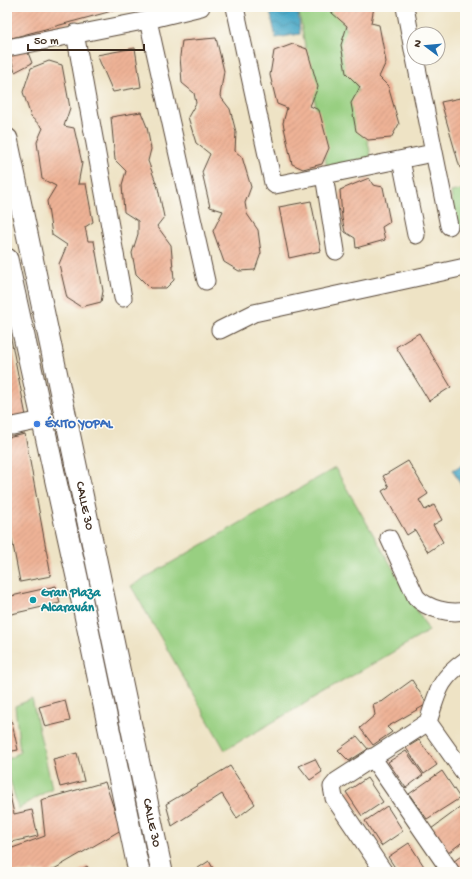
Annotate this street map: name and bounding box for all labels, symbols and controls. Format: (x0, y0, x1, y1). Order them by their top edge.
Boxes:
scale bar (28, 26, 144, 52)
north arrow (406, 26, 446, 66)
text: 50 m (34, 35, 59, 49)
text: N (412, 39, 425, 49)
place label: ÉXITO YOPAL (45, 416, 114, 432)
marker: ÉXITO YOPAL (32, 419, 42, 429)
street label: CALLE 30 (72, 480, 97, 532)
place label: Gran Plaza Alcaraván (40, 586, 101, 616)
marker: Gran Plaza Alcaraván (28, 595, 38, 605)
street label: CALLE 30 (139, 797, 164, 849)

